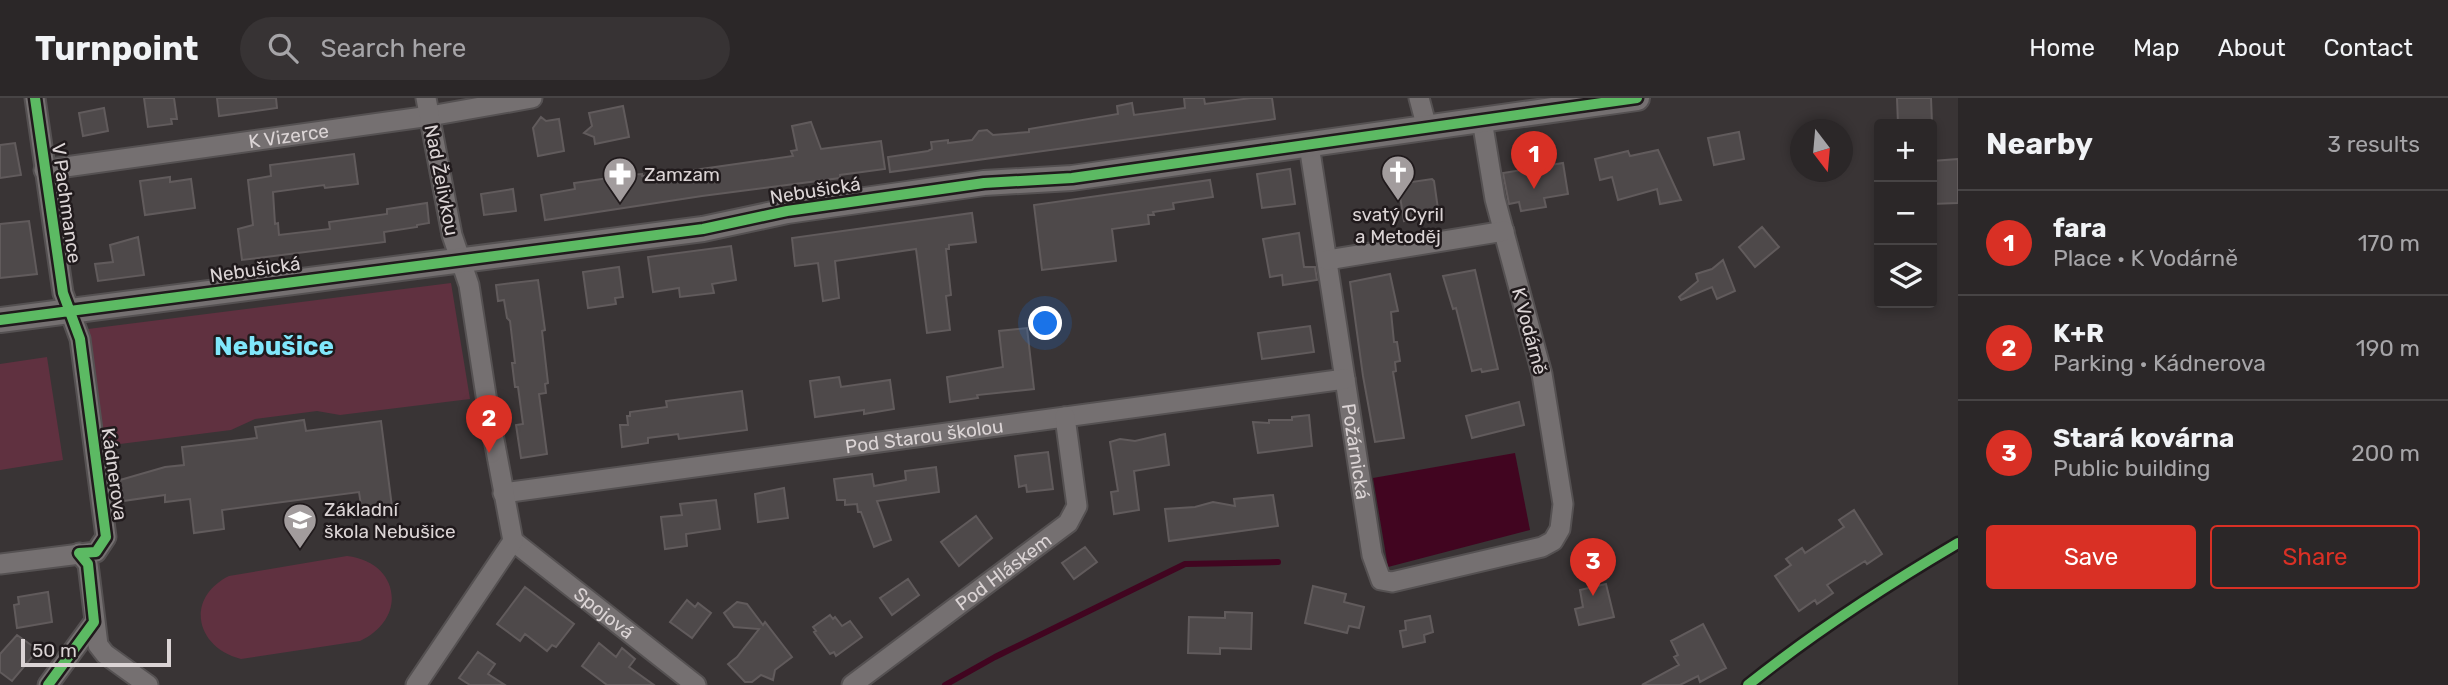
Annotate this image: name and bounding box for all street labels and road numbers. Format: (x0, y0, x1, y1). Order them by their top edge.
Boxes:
street label: K Vizerce (247, 119, 330, 153)
street label: Nad Želivkou (419, 123, 464, 238)
street label: V Pachmance (47, 141, 86, 265)
street label: Nebušická (768, 172, 862, 209)
street label: Nebušická (208, 252, 302, 287)
street label: K Vodárně (1507, 285, 1552, 377)
street label: Požárnická (1337, 402, 1374, 501)
street label: Pod Starou školou (844, 414, 1005, 459)
street label: Kádnerova (97, 426, 132, 522)
street label: Pod Hláskem (951, 529, 1056, 615)
street label: Spojová (569, 582, 639, 644)

